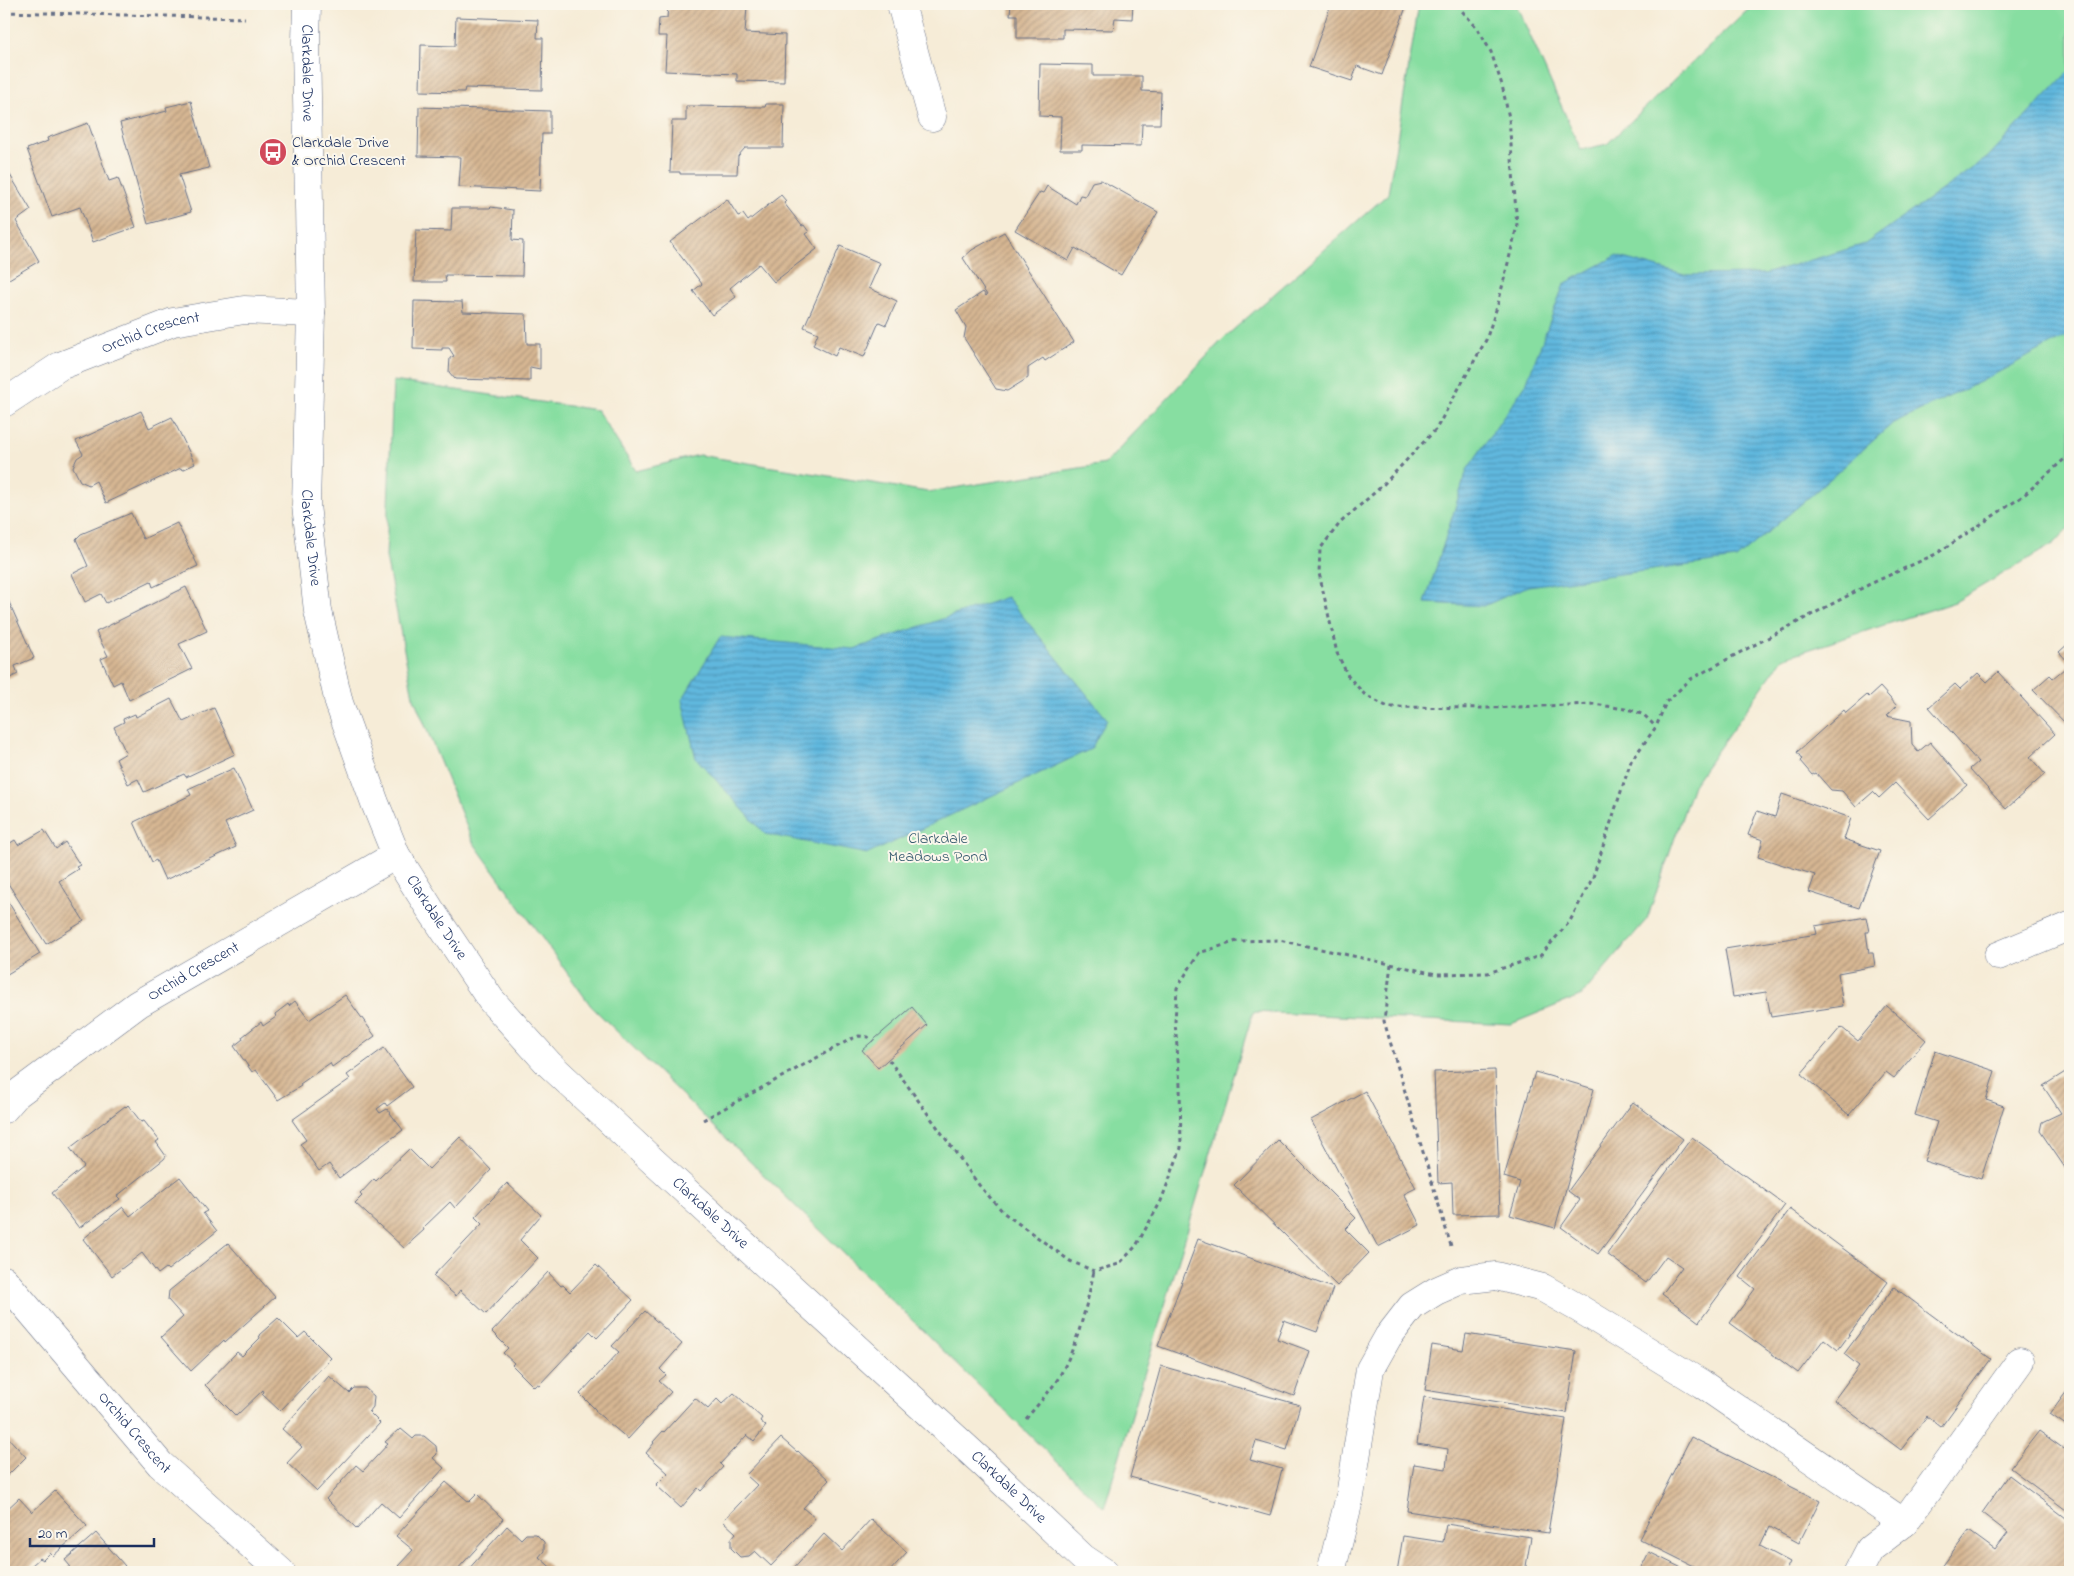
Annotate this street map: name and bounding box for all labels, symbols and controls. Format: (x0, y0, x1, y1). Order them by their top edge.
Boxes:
street label: Clarkdale Drive (294, 24, 319, 123)
place label: Clarkdale Drive & Orchid Crescent (292, 131, 407, 173)
bus stop icon: Clarkdale Drive & Orchid Crescent (258, 137, 288, 167)
street label: Orchid Crescent (98, 306, 202, 361)
street label: Clarkdale Drive (294, 489, 327, 588)
park label: Clarkdale Meadows Pond (889, 827, 987, 869)
street label: Clarkdale Drive (400, 871, 473, 966)
street label: Orchid Crescent (143, 935, 245, 1008)
street label: Clarkdale Drive (666, 1172, 755, 1256)
street label: Orchid Crescent (92, 1386, 177, 1481)
street label: Clarkdale Drive (965, 1445, 1053, 1530)
scale bar (30, 1516, 154, 1548)
text: 20 m (38, 1523, 68, 1545)

